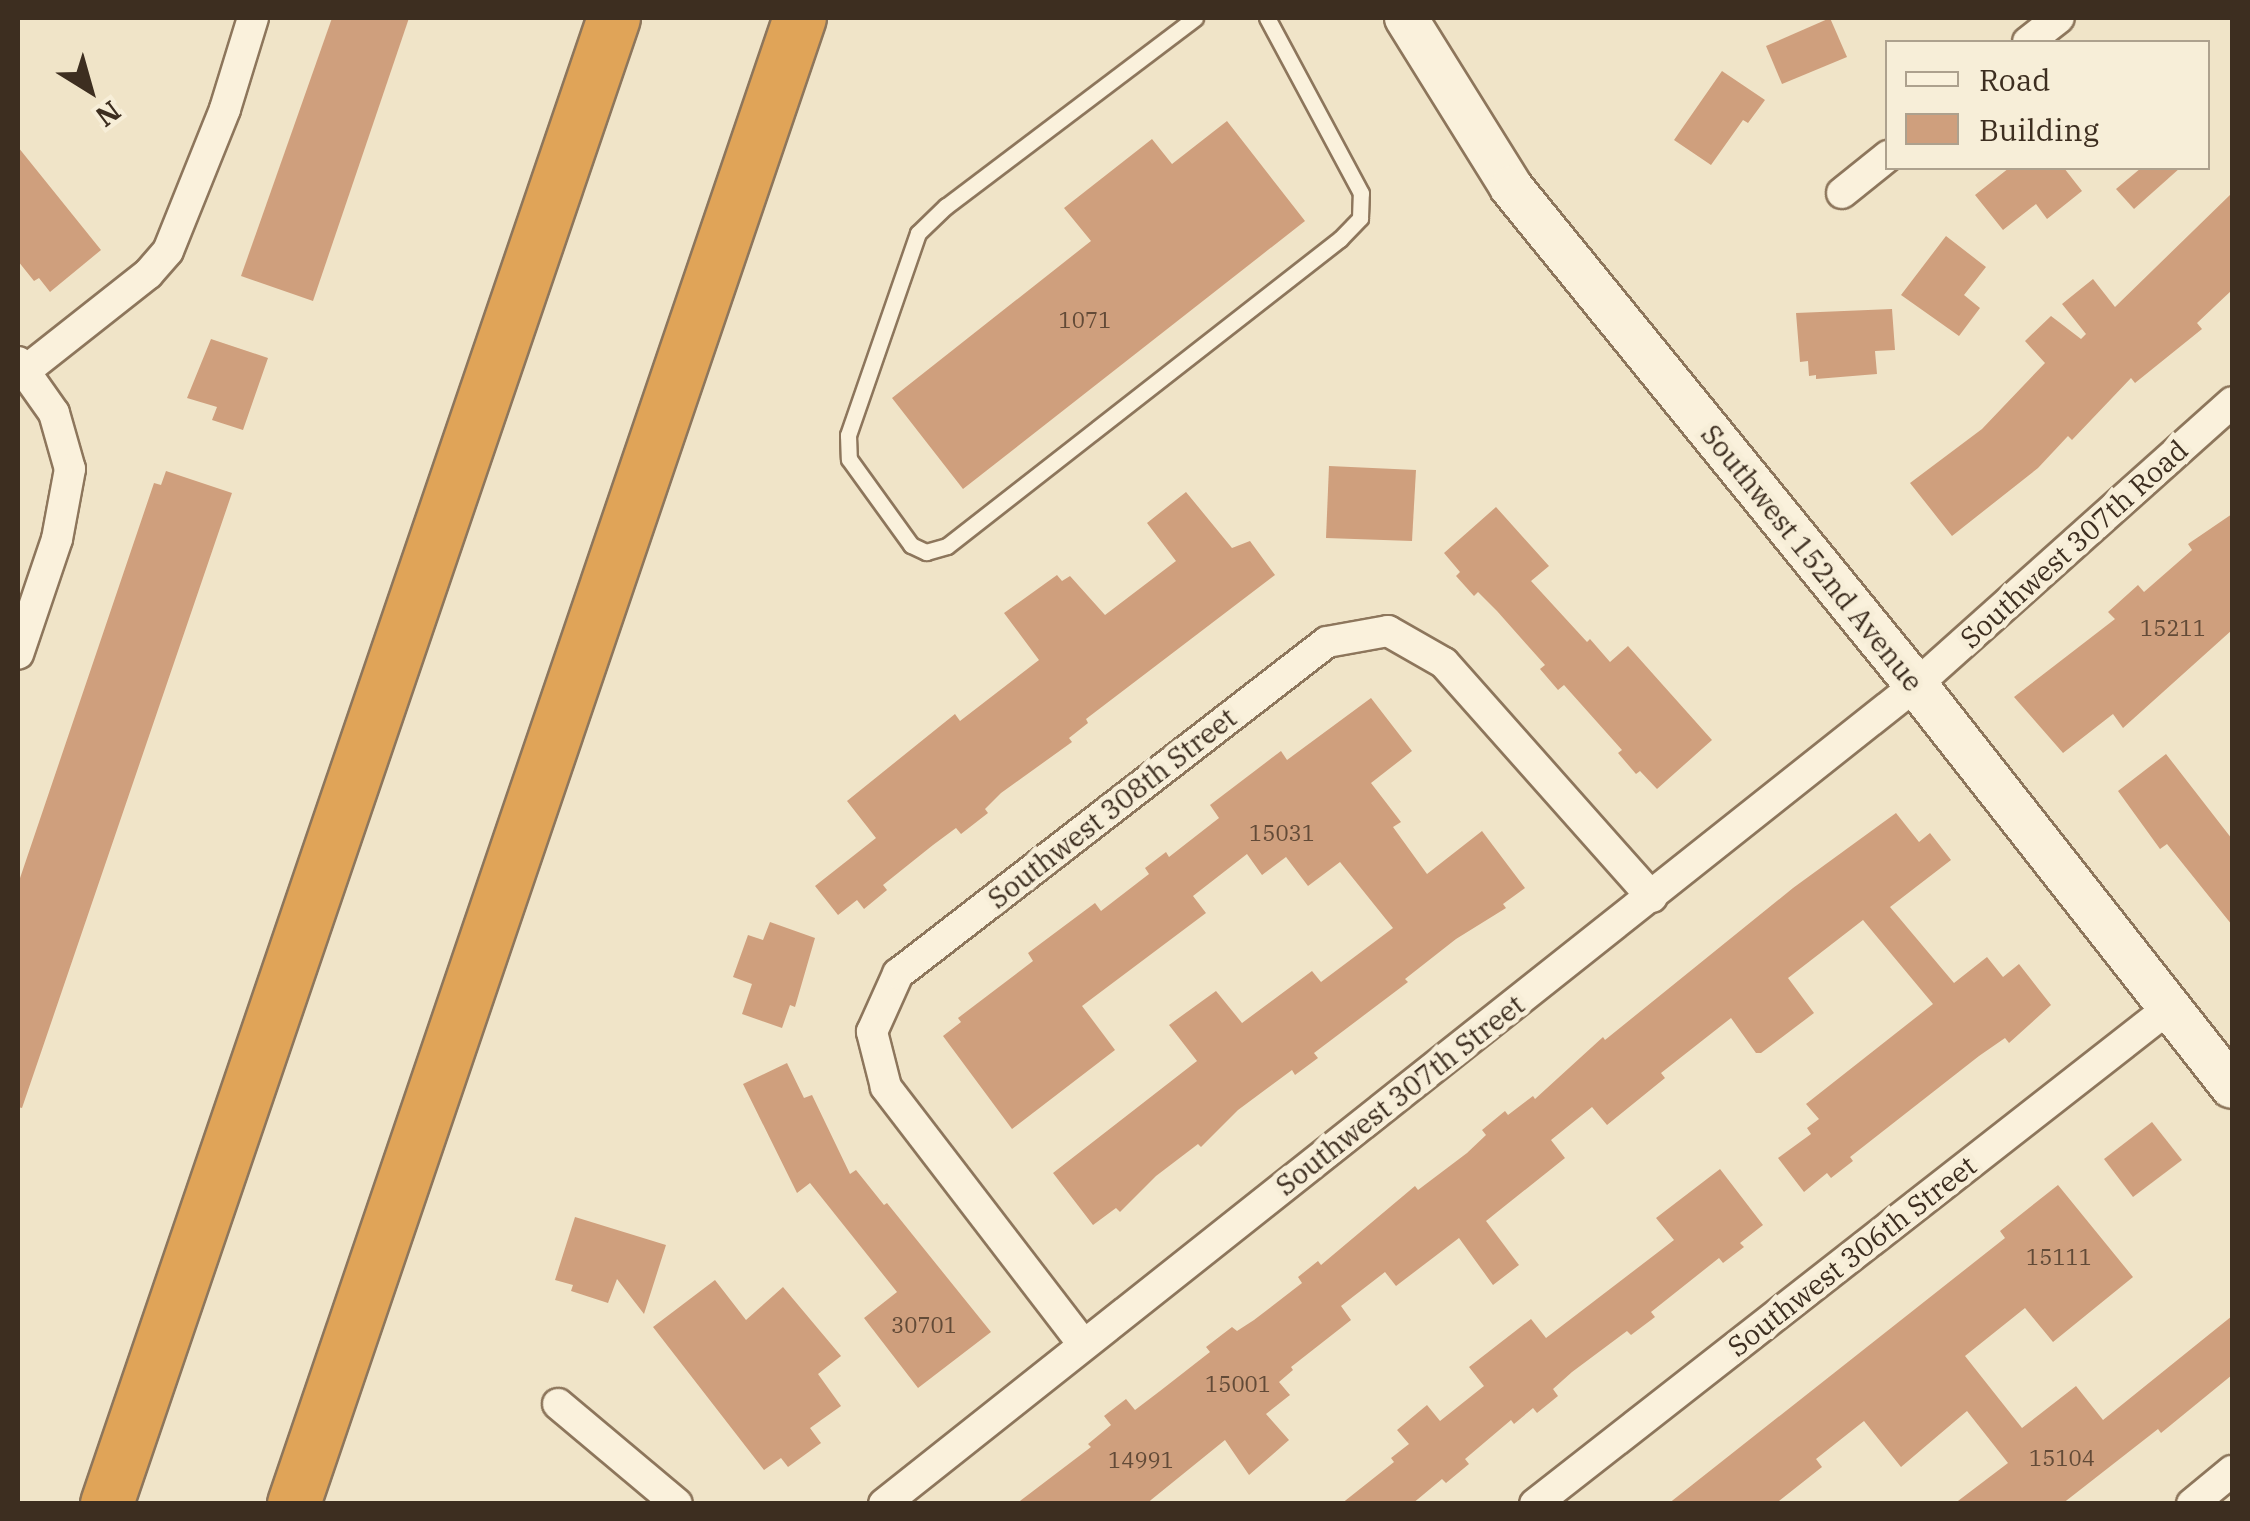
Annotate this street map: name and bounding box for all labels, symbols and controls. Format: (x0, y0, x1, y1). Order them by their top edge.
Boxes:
north arrow (40, 40, 140, 140)
legend (1885, 40, 2210, 170)
text: Road (1979, 60, 2051, 99)
text: N (88, 93, 128, 136)
text: Building (1979, 110, 2099, 149)
house number: 1071 (1059, 307, 1111, 333)
street label: Southwest 152nd Avenue (1694, 418, 1930, 698)
street label: Southwest 307th Road (1953, 433, 2195, 655)
house number: 15211 (2140, 615, 2206, 641)
street label: Southwest 308th Street (981, 701, 1243, 915)
house number: 15031 (1249, 820, 1315, 846)
street label: Southwest 307th Street (1269, 988, 1531, 1202)
street label: Southwest 306th Street (1721, 1149, 1983, 1363)
house number: 15111 (2026, 1244, 2092, 1270)
house number: 30701 (891, 1312, 957, 1338)
house number: 15001 (1205, 1371, 1271, 1397)
house number: 15104 (2029, 1445, 2095, 1471)
house number: 14991 (1108, 1447, 1174, 1473)

